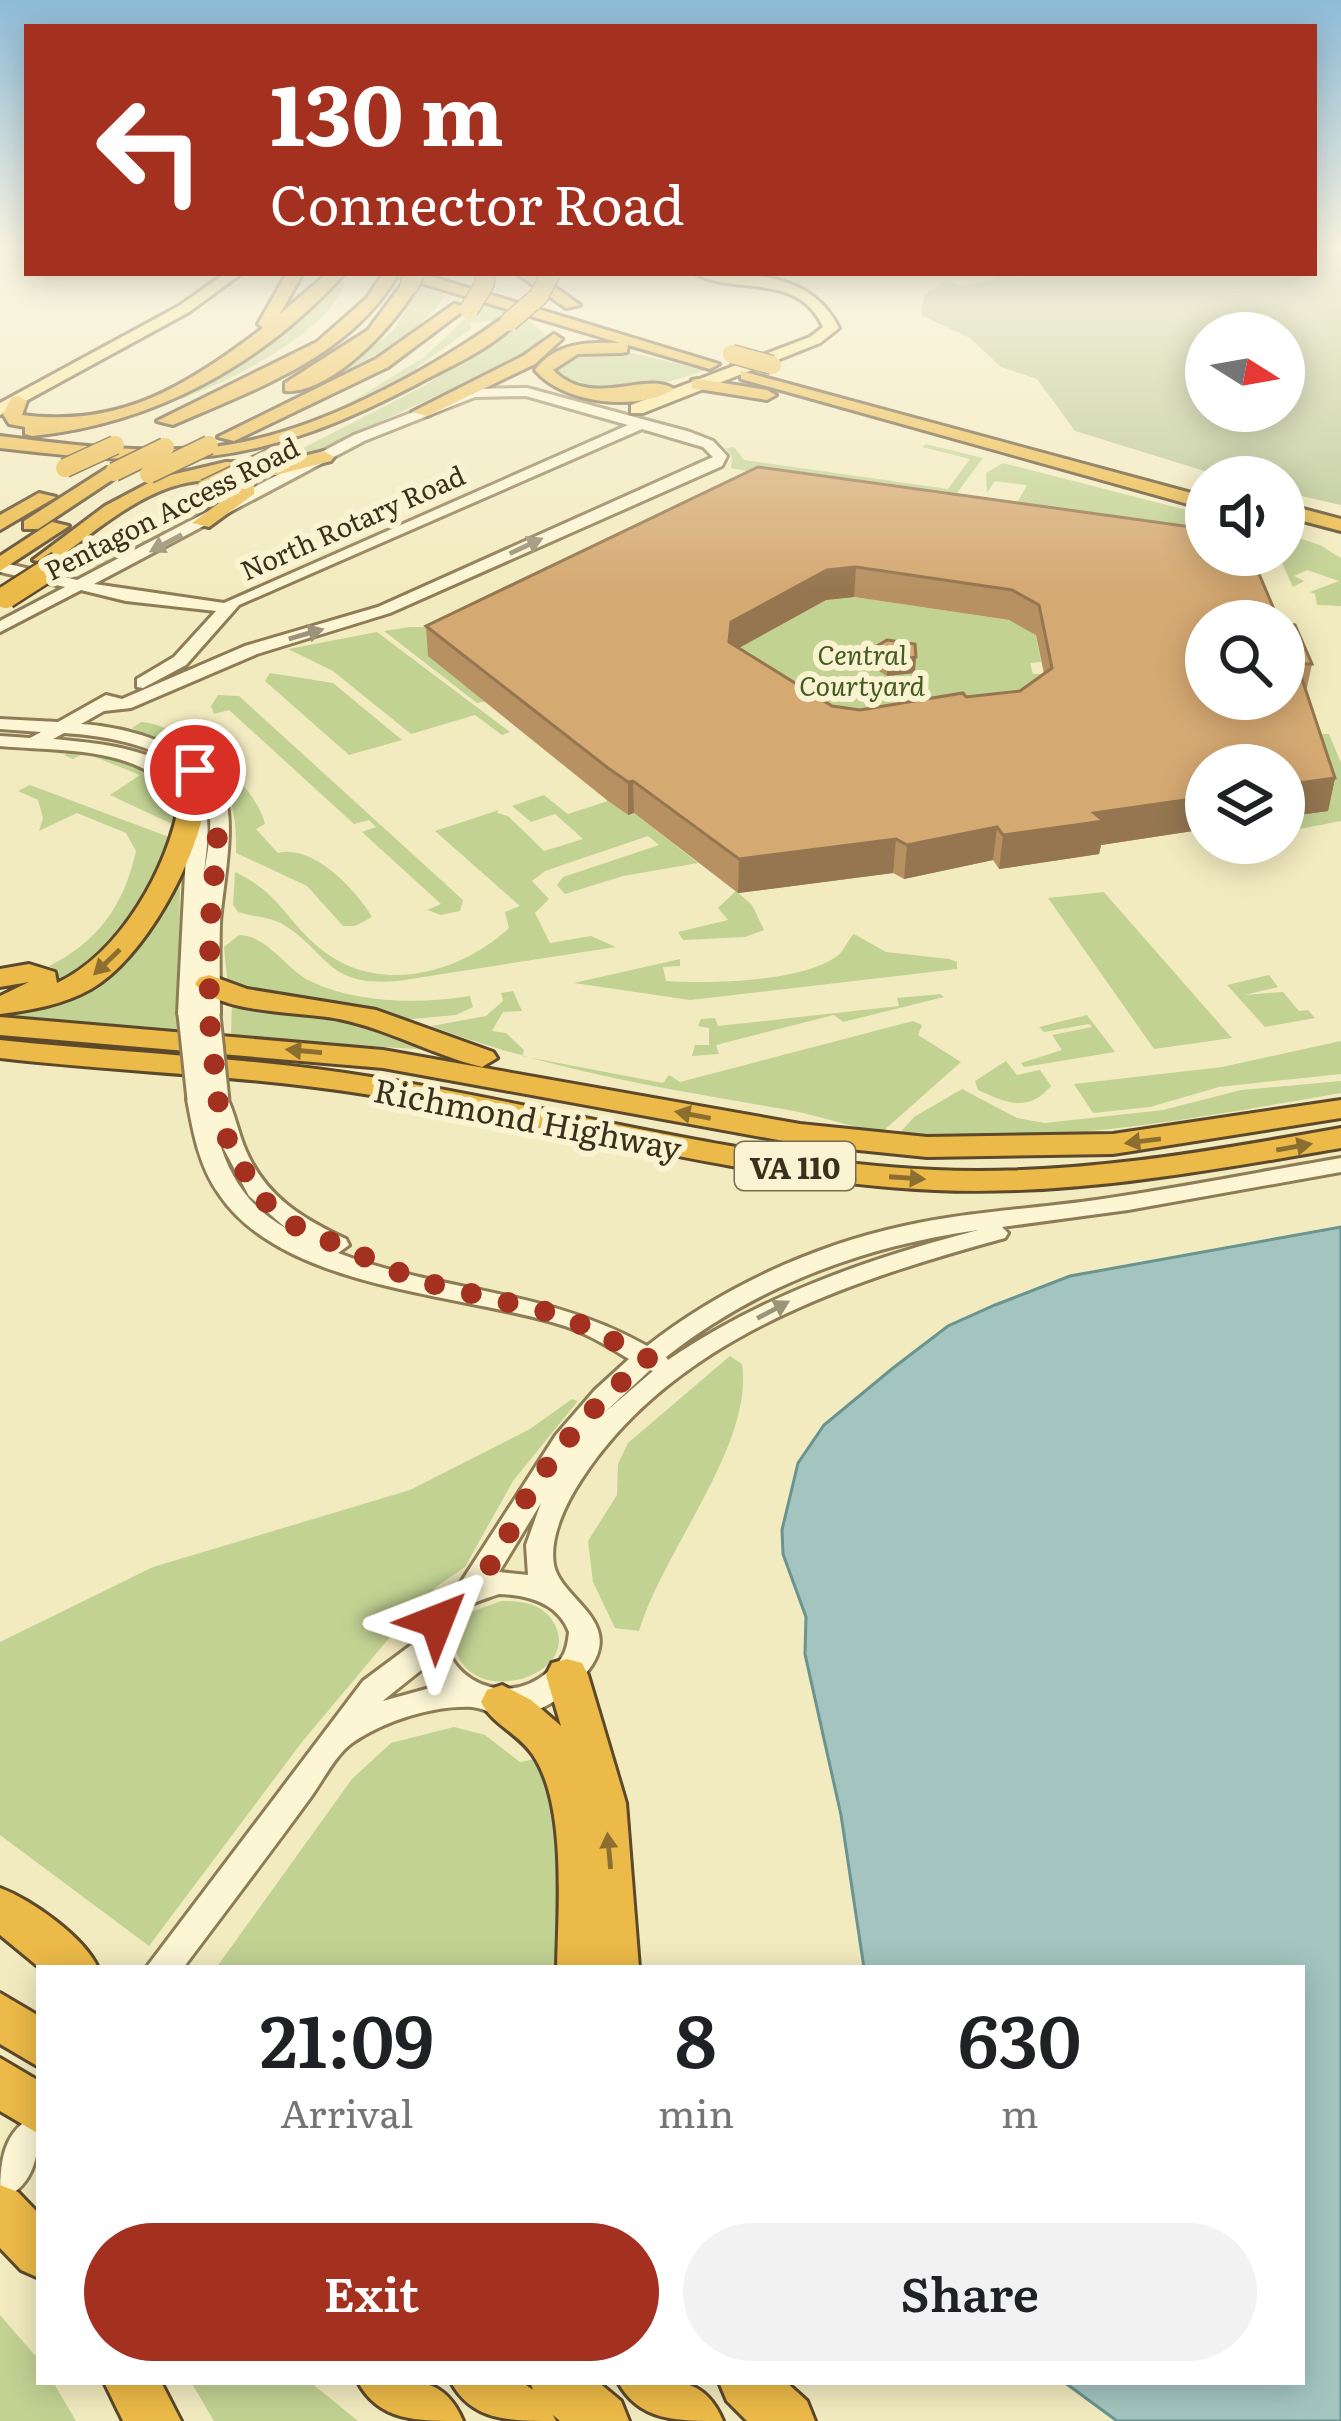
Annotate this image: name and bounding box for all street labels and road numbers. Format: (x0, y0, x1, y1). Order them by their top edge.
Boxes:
street label: Pentagon Access Road (37, 425, 305, 589)
street label: North Rotary Road (233, 454, 471, 588)
street label: Richmond Highway (370, 1063, 686, 1171)
road number: VA 110 (735, 1142, 855, 1190)

